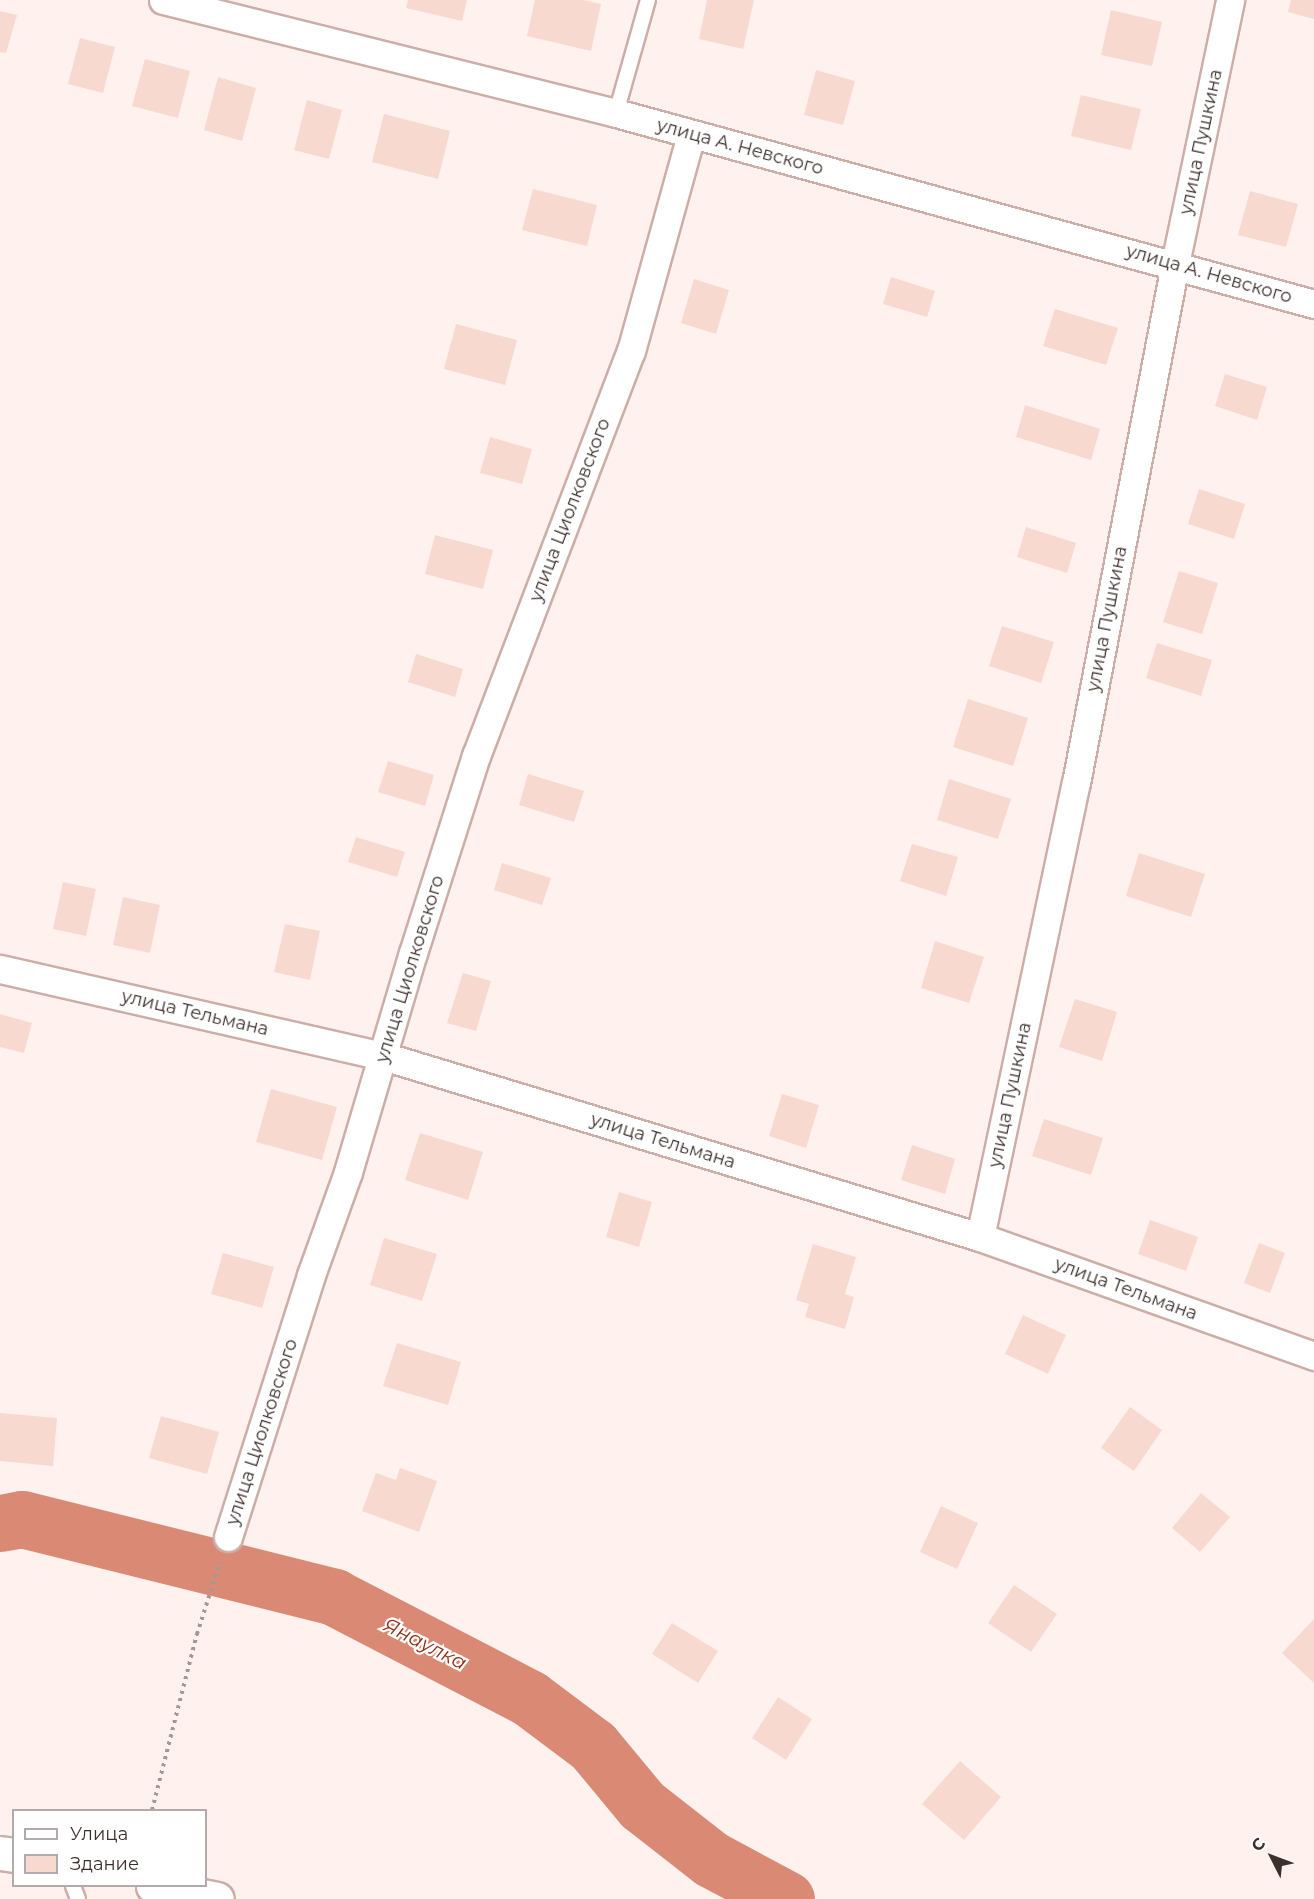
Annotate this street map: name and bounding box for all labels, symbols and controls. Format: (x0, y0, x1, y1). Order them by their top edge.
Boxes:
street label: улица Пушкина (1175, 67, 1227, 217)
street label: улица А. Невского (654, 114, 826, 180)
street label: улица А. Невского (1124, 240, 1294, 308)
street label: улица Циолковского (525, 415, 615, 605)
street label: улица Пушкина (1082, 544, 1132, 694)
street label: улица Циолковского (371, 873, 449, 1065)
street label: улица Тельмана (119, 986, 271, 1040)
street label: улица Пушкина (984, 1020, 1036, 1170)
street label: улица Тельмана (588, 1109, 738, 1173)
street label: улица Тельмана (1052, 1253, 1200, 1325)
street label: улица Циолковского (222, 1336, 302, 1528)
water label: Янаулка (379, 1613, 471, 1675)
legend (12, 1809, 207, 1887)
text: Улица (70, 1823, 128, 1845)
north arrow (1242, 1827, 1302, 1887)
text: С (1247, 1834, 1269, 1855)
text: Здание (70, 1853, 139, 1875)

